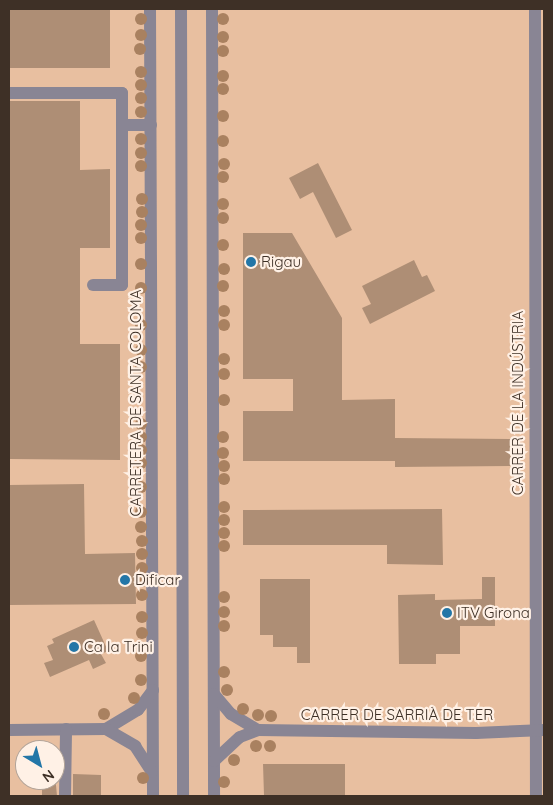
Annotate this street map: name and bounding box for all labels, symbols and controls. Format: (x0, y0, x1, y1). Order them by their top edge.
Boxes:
place label: Rigau (261, 253, 301, 271)
marker: Rigau (245, 256, 257, 268)
street label: CARRETERA DE SANTA COLOMA (127, 290, 145, 516)
street label: CARRER DE LA INDÚSTRIA (509, 311, 527, 495)
place label: Dificar (135, 571, 180, 589)
marker: Dificar (119, 574, 131, 586)
place label: ITV Girona (457, 604, 530, 622)
marker: ITV Girona (441, 607, 453, 619)
place label: Ca la Trini (84, 638, 153, 656)
marker: Ca la Trini (68, 641, 80, 653)
street label: CARRER DE SARRIÀ DE TER (301, 706, 493, 724)
north arrow (15, 740, 65, 790)
text: N (39, 766, 58, 786)

